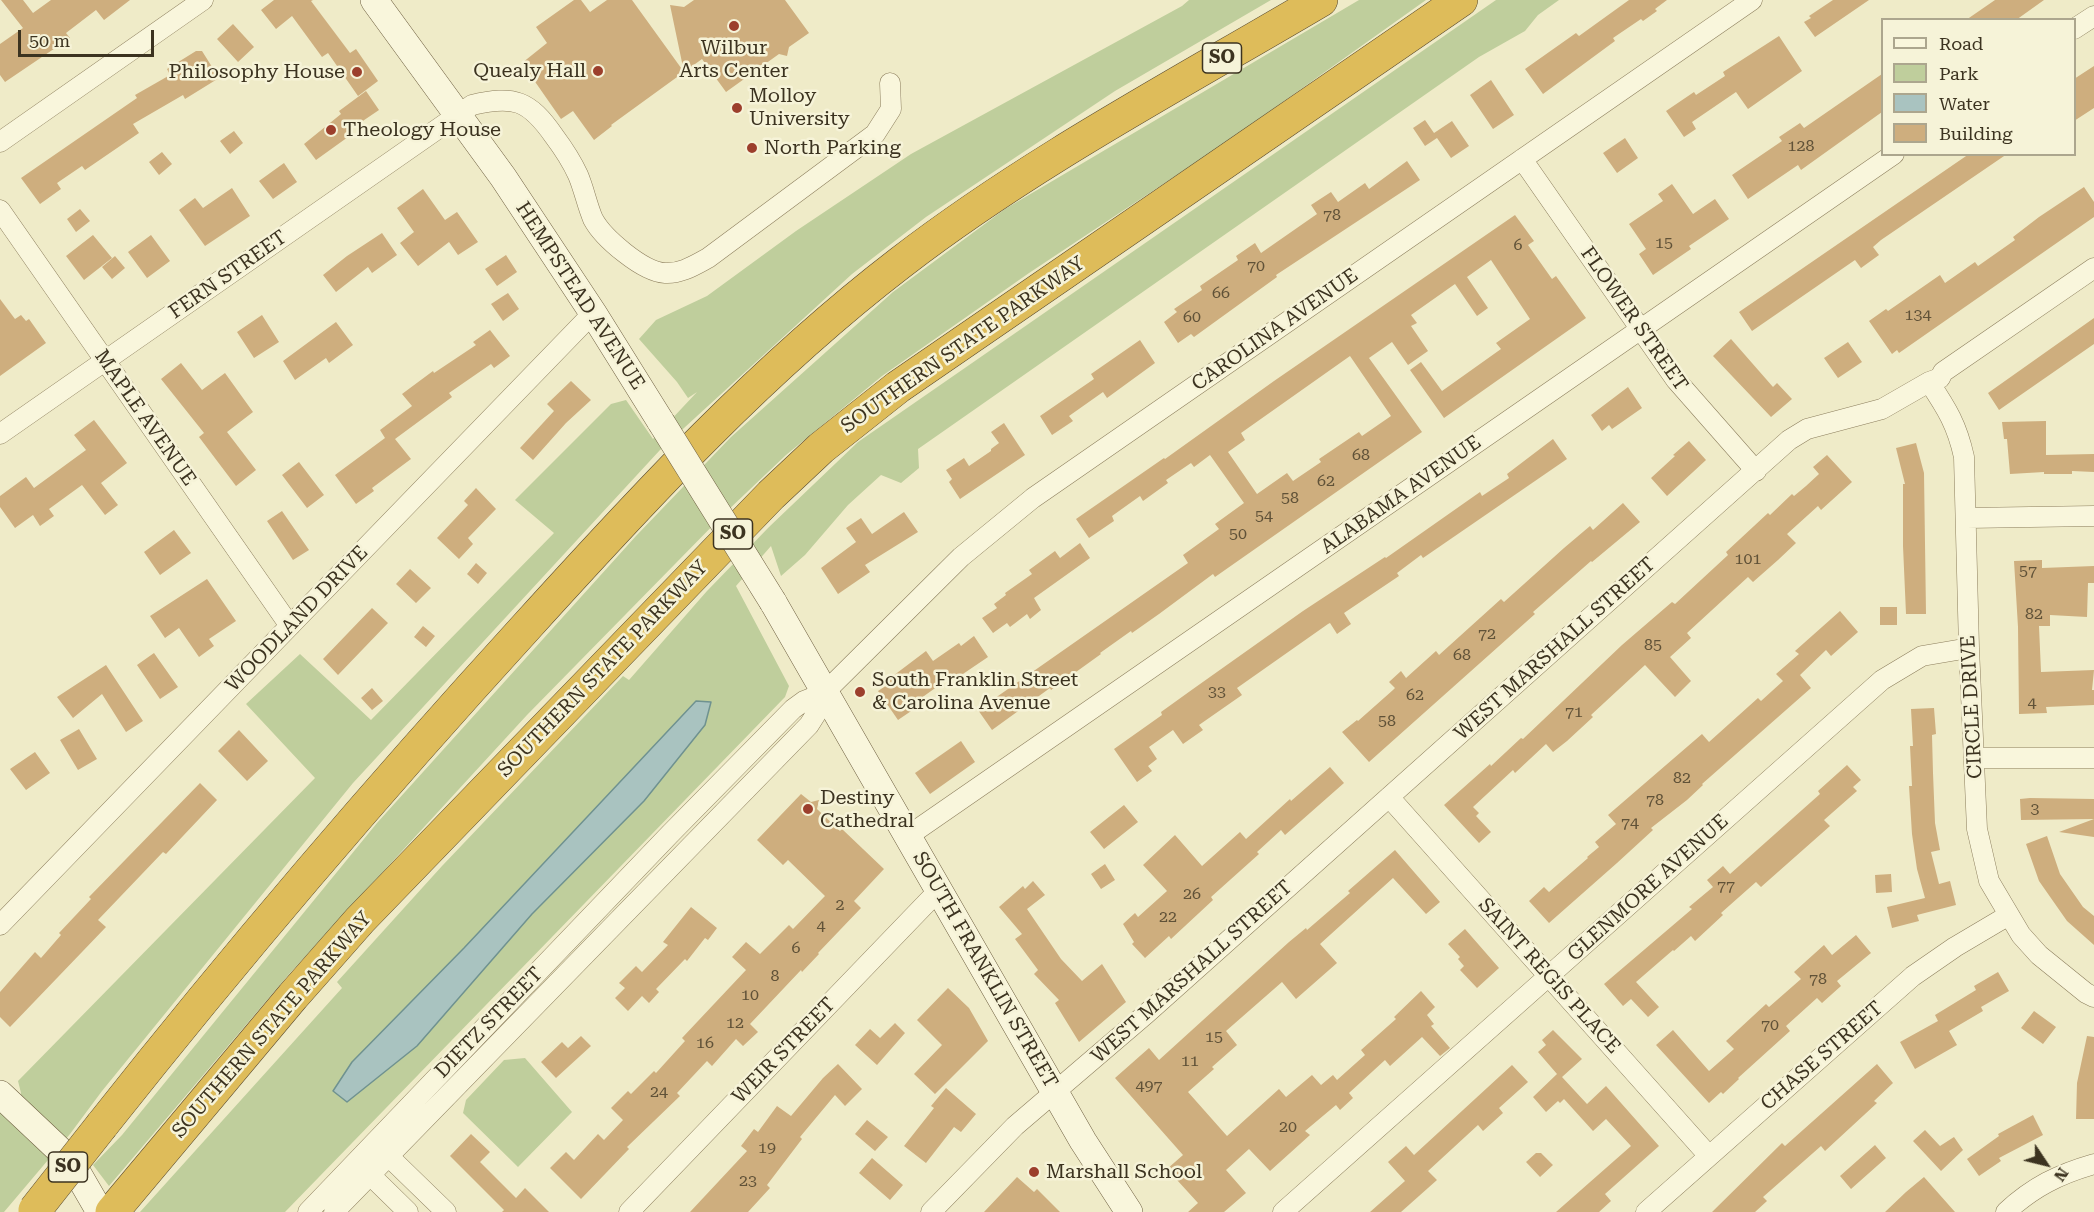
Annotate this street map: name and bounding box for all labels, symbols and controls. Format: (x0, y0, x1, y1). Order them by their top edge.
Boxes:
scale bar (21, 18, 158, 56)
legend (1881, 18, 2076, 156)
marker: Wilbur Arts Center (727, 19, 741, 33)
text: 50 m (29, 30, 70, 51)
text: Road (1939, 33, 1983, 54)
place label: Wilbur Arts Center (679, 36, 789, 83)
road number: SO (1202, 43, 1242, 73)
place label: Quealy Hall (473, 59, 586, 83)
place label: Philosophy House (169, 60, 345, 84)
text: Park (1939, 63, 1979, 84)
marker: Quealy Hall (591, 64, 605, 78)
marker: Philosophy House (350, 65, 364, 79)
place label: Molloy University (749, 84, 850, 131)
text: Water (1939, 93, 1990, 114)
marker: Molloy University (730, 101, 744, 115)
place label: Theology House (343, 118, 501, 142)
marker: Theology House (324, 123, 338, 137)
text: Building (1939, 123, 2013, 144)
place label: North Parking (764, 136, 901, 160)
house number: 128 (1788, 136, 1814, 156)
marker: North Parking (745, 141, 759, 155)
street label: HEMPSTEAD AVENUE (510, 198, 650, 394)
house number: 78 (1323, 205, 1341, 225)
street label: FERN STREET (165, 226, 291, 324)
house number: 15 (1655, 233, 1673, 253)
house number: 6 (1514, 235, 1522, 255)
street label: FLOWER STREET (1575, 242, 1693, 396)
street label: SOUTHERN STATE PARKWAY (837, 251, 1089, 439)
house number: 70 (1247, 256, 1265, 276)
street label: CAROLINA AVENUE (1187, 264, 1363, 396)
house number: 66 (1212, 283, 1230, 303)
house number: 134 (1905, 305, 1931, 325)
house number: 60 (1183, 307, 1201, 327)
street label: MAPLE AVENUE (89, 345, 201, 491)
street label: ALABAMA AVENUE (1316, 431, 1486, 559)
house number: 68 (1352, 445, 1370, 465)
house number: 62 (1317, 471, 1335, 491)
house number: 58 (1281, 488, 1299, 508)
house number: 54 (1255, 506, 1273, 526)
road number: SO (714, 519, 752, 549)
house number: 50 (1229, 524, 1247, 544)
street label: WOODLAND DRIVE (221, 541, 373, 697)
house number: 101 (1735, 549, 1761, 569)
street label: WEST MARSHALL STREET (1450, 552, 1660, 746)
street label: SOUTHERN STATE PARKWAY (493, 556, 713, 782)
house number: 57 (2019, 561, 2037, 581)
house number: 82 (2025, 604, 2043, 624)
house number: 72 (1478, 624, 1496, 644)
house number: 85 (1644, 635, 1662, 655)
street label: CIRCLE DRIVE (1956, 635, 1988, 779)
house number: 68 (1453, 645, 1471, 665)
place label: South Franklin Street & Carolina Avenue (872, 668, 1078, 715)
house number: 33 (1208, 682, 1226, 702)
marker: South Franklin Street & Carolina Avenue (853, 685, 867, 699)
house number: 62 (1406, 685, 1424, 705)
house number: 4 (2028, 693, 2036, 713)
house number: 71 (1565, 702, 1583, 722)
house number: 58 (1378, 711, 1396, 731)
house number: 82 (1673, 768, 1691, 788)
place label: Destiny Cathedral (820, 786, 914, 833)
house number: 78 (1646, 790, 1664, 810)
house number: 3 (2031, 799, 2039, 819)
marker: Destiny Cathedral (801, 802, 815, 816)
street label: GLENMORE AVENUE (1563, 810, 1733, 966)
house number: 74 (1621, 813, 1639, 833)
street label: SOUTH FRANKLIN STREET (907, 847, 1063, 1093)
street label: WEST MARSHALL STREET (1087, 875, 1297, 1069)
house number: 77 (1717, 876, 1735, 896)
house number: 26 (1183, 884, 1201, 904)
street label: SAINT REGIS PLACE (1473, 893, 1625, 1059)
house number: 2 (836, 895, 844, 915)
street label: SOUTHERN STATE PARKWAY (167, 907, 377, 1143)
house number: 22 (1159, 907, 1177, 927)
house number: 4 (817, 916, 825, 936)
house number: 6 (792, 938, 800, 958)
street label: DIETZ STREET (430, 963, 548, 1083)
house number: 8 (771, 966, 779, 986)
house number: 78 (1809, 969, 1827, 989)
house number: 10 (741, 985, 759, 1005)
street label: WEIR STREET (728, 993, 840, 1109)
street label: CHASE STREET (1756, 996, 1888, 1116)
house number: 12 (726, 1013, 744, 1033)
house number: 70 (1761, 1015, 1779, 1035)
house number: 15 (1205, 1027, 1223, 1047)
house number: 16 (696, 1033, 714, 1053)
house number: 11 (1181, 1051, 1199, 1071)
house number: 497 (1136, 1076, 1162, 1096)
house number: 24 (650, 1082, 668, 1102)
house number: 20 (1279, 1117, 1297, 1137)
north arrow (2016, 1134, 2076, 1194)
house number: 19 (758, 1138, 776, 1158)
road number: SO (48, 1152, 88, 1182)
place label: Marshall School (1046, 1160, 1202, 1184)
text: N (2050, 1164, 2072, 1185)
marker: Marshall School (1027, 1165, 1041, 1179)
house number: 23 (739, 1171, 757, 1191)

